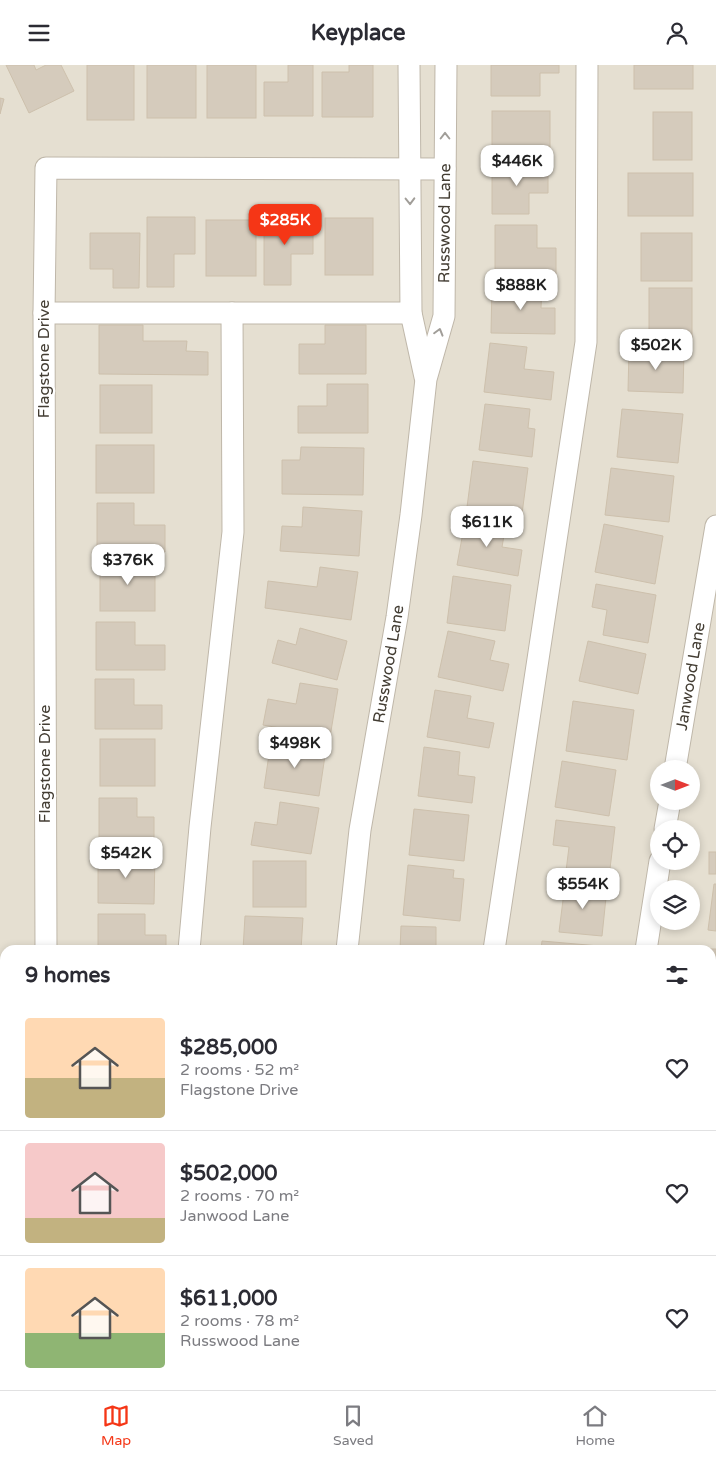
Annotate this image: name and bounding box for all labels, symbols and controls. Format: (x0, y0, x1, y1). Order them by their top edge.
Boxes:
icon: menu (25, 19, 53, 47)
icon: person (663, 19, 691, 47)
text: Keyplace (311, 20, 405, 46)
one-way arrow (440, 131, 450, 139)
pin: $446K (482, 145, 552, 187)
text: $446K (492, 151, 542, 171)
street label: Russwood Lane (434, 163, 455, 283)
one-way arrow (404, 197, 415, 205)
pin: $285K (250, 203, 320, 246)
text: $285K (260, 210, 310, 230)
pin: $888K (486, 269, 556, 311)
text: $888K (496, 275, 546, 295)
street label: Flagstone Drive (34, 300, 54, 418)
one-way arrow (434, 329, 444, 337)
pin: $502K (621, 329, 691, 371)
text: $502K (631, 335, 681, 355)
pin: $611K (452, 505, 522, 548)
text: $611K (462, 512, 512, 532)
pin: $376K (93, 543, 163, 586)
text: $376K (103, 550, 153, 570)
street label: Russwood Lane (369, 604, 409, 725)
street label: Janwood Lane (672, 621, 710, 732)
street label: Flagstone Drive (35, 705, 55, 823)
pin: $498K (260, 727, 330, 769)
text: $498K (270, 733, 320, 753)
north arrow (650, 760, 700, 810)
map controls (650, 760, 700, 930)
button: locate (650, 820, 700, 870)
pin: $542K (91, 837, 161, 879)
text: $542K (101, 843, 151, 863)
pin: $554K (548, 867, 618, 910)
text: $554K (558, 874, 608, 894)
button: layers (650, 880, 700, 930)
icon: filters (663, 961, 691, 989)
text: 9 homes (25, 963, 110, 988)
text: $285,000 (180, 1035, 277, 1060)
icon: home (65, 1038, 125, 1098)
icon: heart (663, 1054, 691, 1082)
text: 2 rooms · 52 m² (180, 1060, 299, 1080)
text: Flagstone Drive (180, 1080, 298, 1100)
text: $502,000 (180, 1161, 278, 1186)
icon: home (65, 1163, 125, 1223)
icon: heart (663, 1179, 691, 1207)
text: 2 rooms · 70 m² (180, 1186, 299, 1206)
text: Janwood Lane (180, 1206, 289, 1226)
text: $611,000 (180, 1286, 278, 1311)
icon: home (65, 1288, 125, 1348)
icon: heart (663, 1304, 691, 1332)
text: 2 rooms · 78 m² (180, 1311, 299, 1331)
text: Russwood Lane (180, 1331, 300, 1351)
tab: Map (101, 1402, 131, 1449)
tab: Saved (333, 1402, 374, 1449)
tab: Home (575, 1402, 615, 1449)

